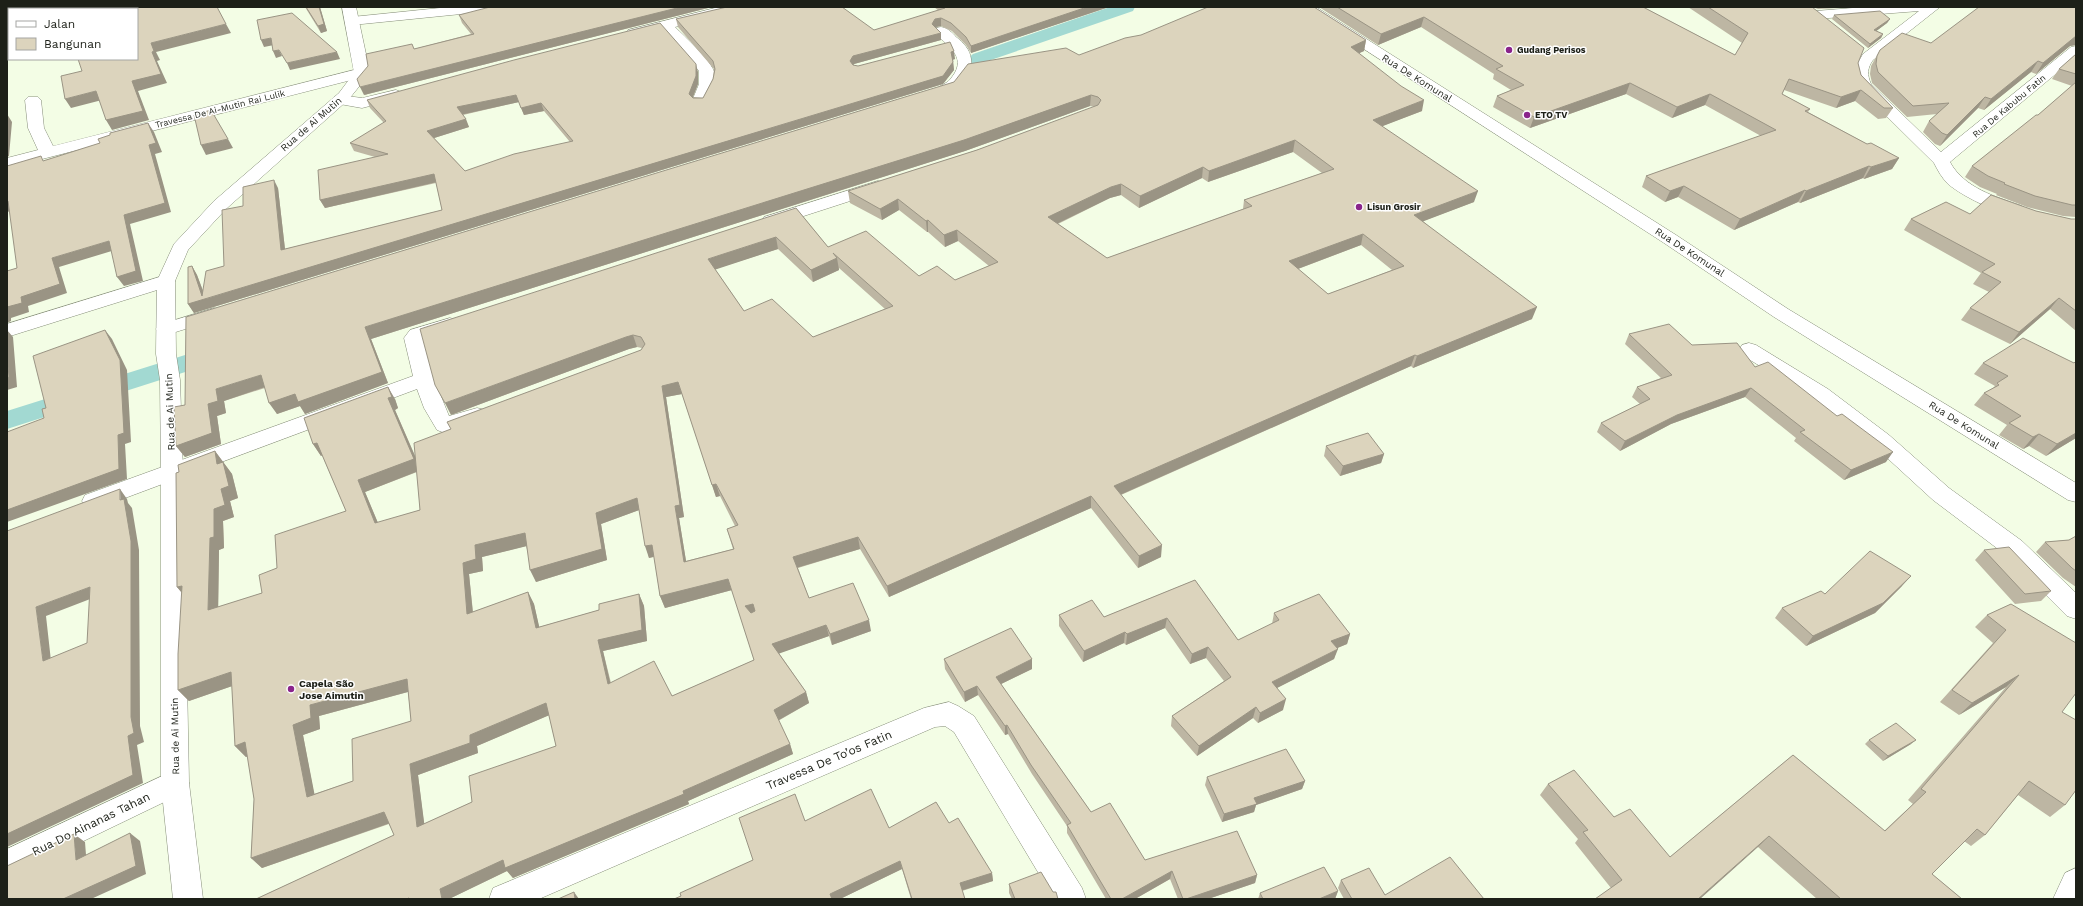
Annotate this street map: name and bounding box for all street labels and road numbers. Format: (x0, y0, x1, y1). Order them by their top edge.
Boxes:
street label: Rua De Komunal (1380, 52, 1454, 104)
street label: Rua De Kabubu Fatin (1970, 73, 2048, 139)
street label: Travessa De Ai-Mutin Rai Lulik (154, 88, 286, 130)
street label: Rua de Ai Mutin (278, 95, 344, 153)
street label: Rua De Komunal (1653, 225, 1727, 279)
street label: Rua de Ai Mutin (163, 373, 177, 451)
street label: Rua De Komunal (1927, 399, 2001, 451)
street label: Rua de Ai Mutin (169, 697, 181, 775)
street label: Travessa De To’os Fatin (764, 727, 894, 793)
street label: Rua Do Ainanas Tahan (30, 789, 152, 859)

